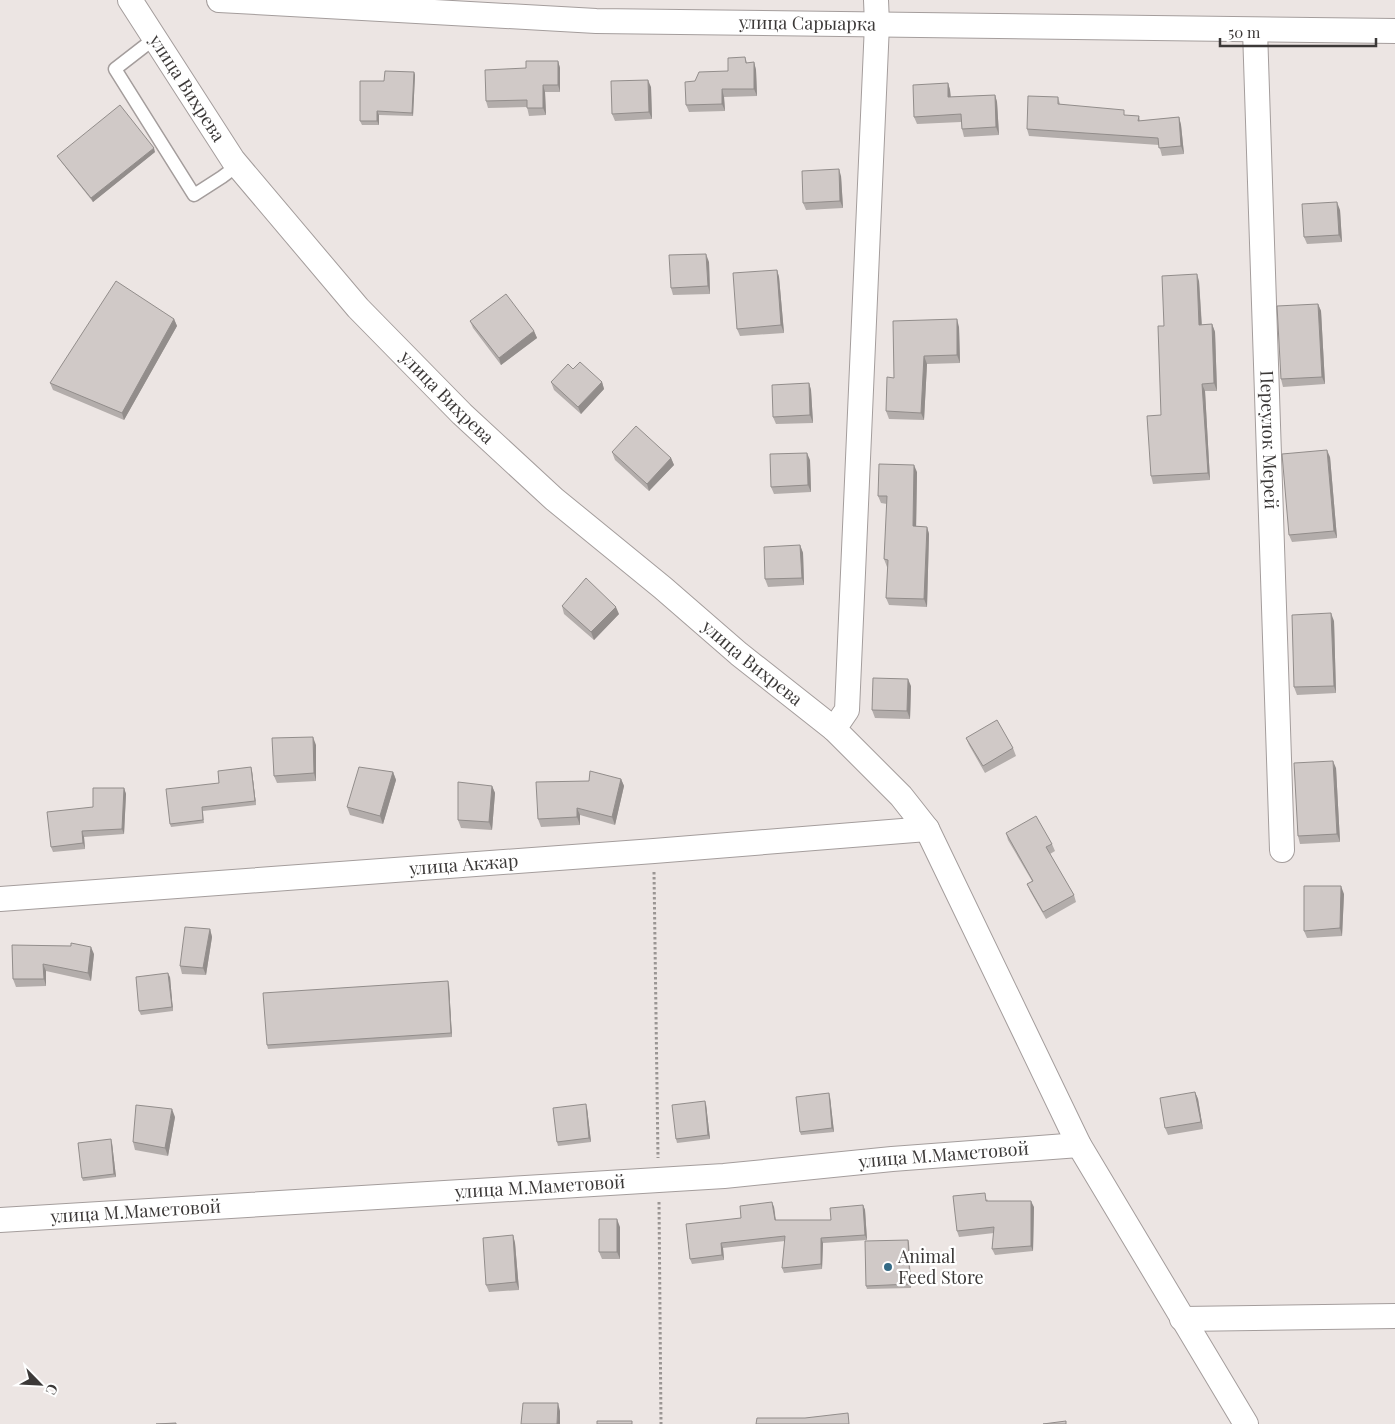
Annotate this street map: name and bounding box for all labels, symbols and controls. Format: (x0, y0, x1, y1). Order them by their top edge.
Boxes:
street label: улица Сарыарка (738, 10, 876, 36)
scale bar (1220, 15, 1376, 47)
text: 50 m (1228, 22, 1261, 42)
street label: улица Вихрева (144, 29, 231, 146)
street label: улица Вихрева (394, 344, 500, 449)
street label: Переулок Мерей (1255, 370, 1284, 510)
street label: улица Вихрева (696, 613, 808, 711)
street label: улица Акжар (407, 848, 519, 880)
street label: улица М.Маметовой (856, 1136, 1030, 1173)
street label: улица М.Маметовой (453, 1169, 626, 1203)
street label: улица М.Маметовой (49, 1194, 222, 1228)
place label: Animal Feed Store (897, 1244, 984, 1289)
marker: Animal Feed Store (882, 1261, 894, 1273)
north arrow (15, 1359, 65, 1409)
text: С (42, 1381, 63, 1398)

